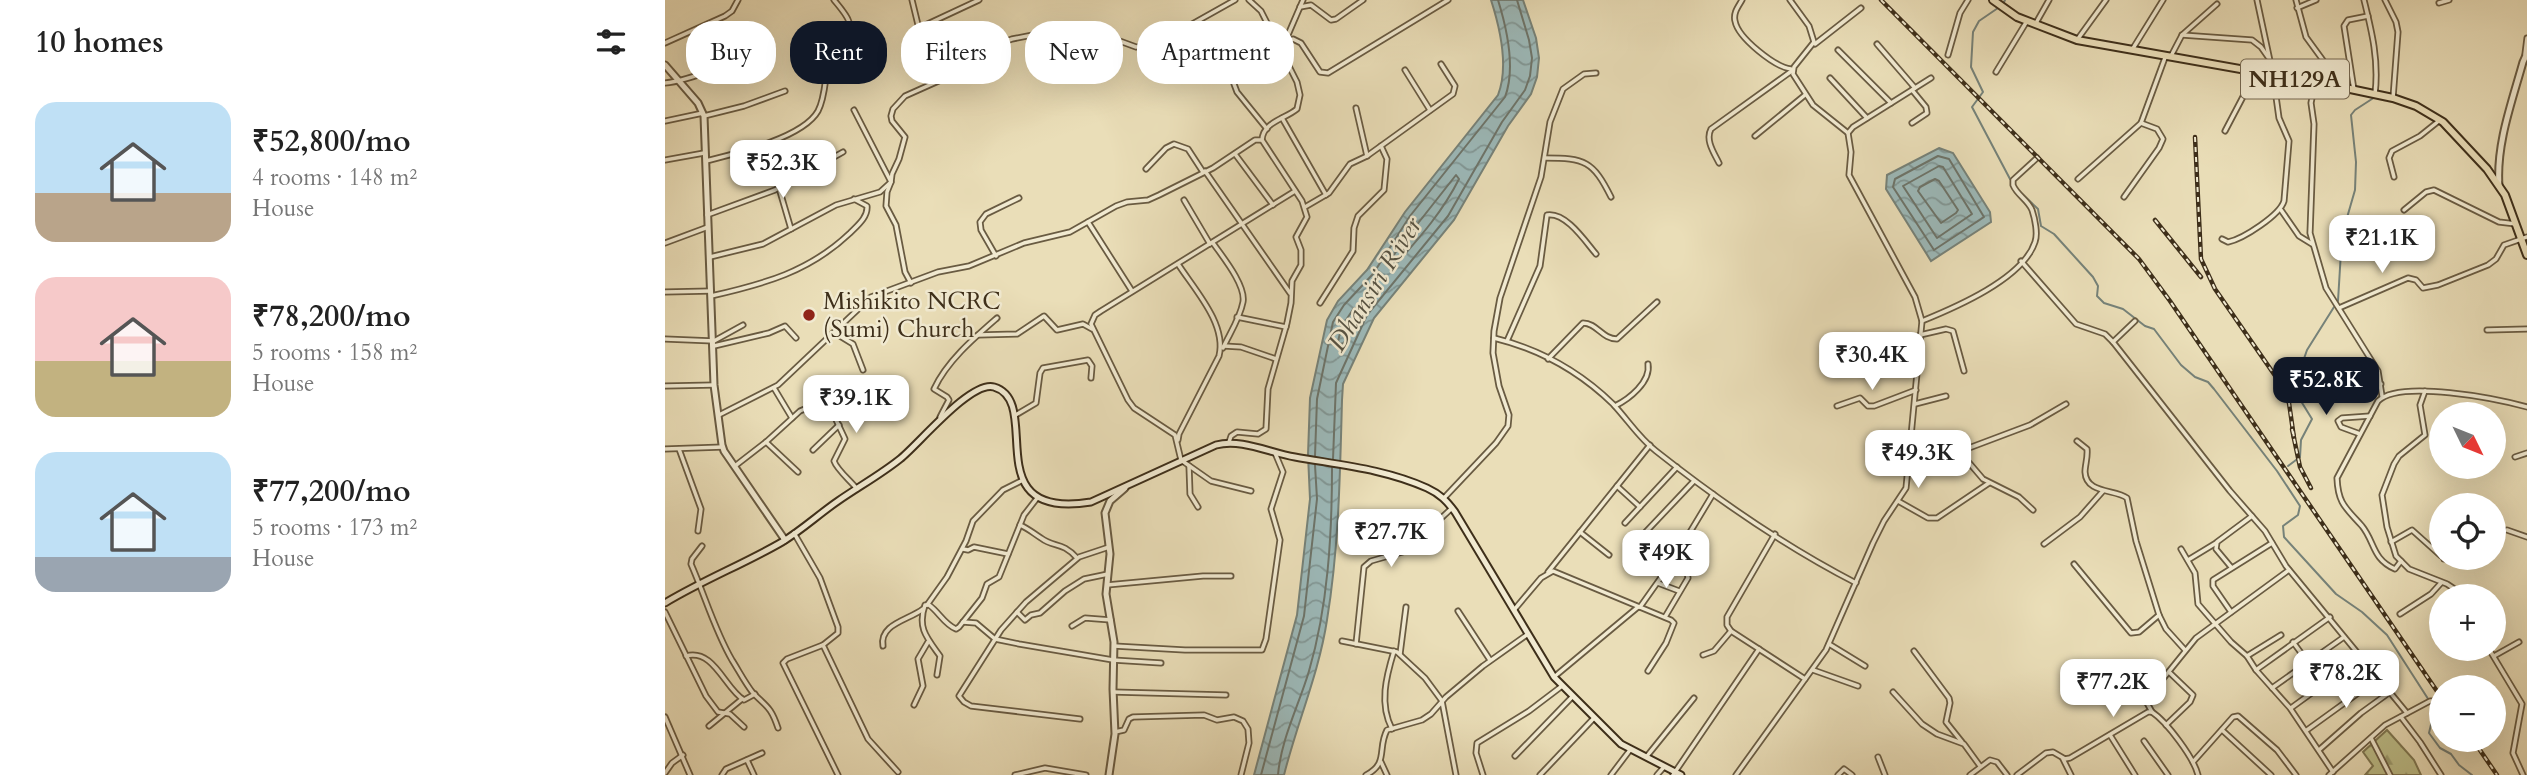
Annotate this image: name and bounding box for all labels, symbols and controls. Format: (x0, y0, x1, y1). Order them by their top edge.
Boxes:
chip: Buy (686, 21, 776, 84)
chip: Rent (790, 21, 887, 84)
chip: Filters (901, 21, 1011, 84)
chip: New (1025, 21, 1123, 84)
chip: Apartment (1137, 21, 1294, 84)
text: 10 homes (35, 22, 164, 63)
icon: filters (592, 23, 630, 61)
road number: NH129A (2241, 60, 2349, 99)
text: ₹52,800/mo (252, 121, 411, 162)
icon: home (91, 130, 175, 214)
pin: ₹52.3K (726, 140, 840, 200)
text: ₹52.3K (746, 147, 820, 178)
text: 4 rooms · 148 m² (252, 162, 417, 193)
text: House (252, 193, 314, 224)
water label: Dhansiri River (1319, 209, 1430, 358)
pin: ₹21.1K (2325, 216, 2439, 275)
text: ₹21.1K (2345, 222, 2419, 253)
place label: Mishikito NCRC (Sumi) Church (823, 285, 1001, 346)
text: ₹78,200/mo (252, 296, 411, 337)
icon: home (91, 305, 175, 389)
marker: Mishikito NCRC (Sumi) Church (801, 307, 817, 323)
pin: ₹30.4K (1815, 332, 1929, 392)
text: 5 rooms · 158 m² (252, 337, 417, 368)
text: ₹30.4K (1835, 339, 1909, 370)
pin: ₹52.8K (2269, 358, 2383, 417)
text: ₹52.8K (2289, 364, 2363, 395)
text: House (252, 368, 314, 399)
pin: ₹39.1K (799, 376, 913, 435)
text: ₹39.1K (819, 382, 893, 413)
north arrow (2429, 402, 2506, 480)
map controls (2429, 402, 2506, 752)
pin: ₹49.3K (1861, 430, 1975, 490)
text: ₹49.3K (1881, 437, 1955, 468)
text: ₹77,200/mo (252, 471, 411, 512)
icon: home (91, 480, 175, 564)
button: locate (2429, 493, 2506, 570)
pin: ₹27.7K (1334, 510, 1448, 569)
text: 5 rooms · 173 m² (252, 512, 417, 543)
text: ₹27.7K (1354, 516, 1428, 547)
pin: ₹49K (1625, 530, 1707, 590)
text: ₹49K (1638, 537, 1694, 568)
text: House (252, 543, 314, 574)
button: + (2429, 584, 2506, 661)
pin: ₹78.2K (2289, 650, 2403, 710)
text: ₹78.2K (2309, 657, 2383, 688)
pin: ₹77.2K (2056, 660, 2170, 719)
text: ₹77.2K (2076, 666, 2150, 697)
button: − (2429, 675, 2506, 752)

